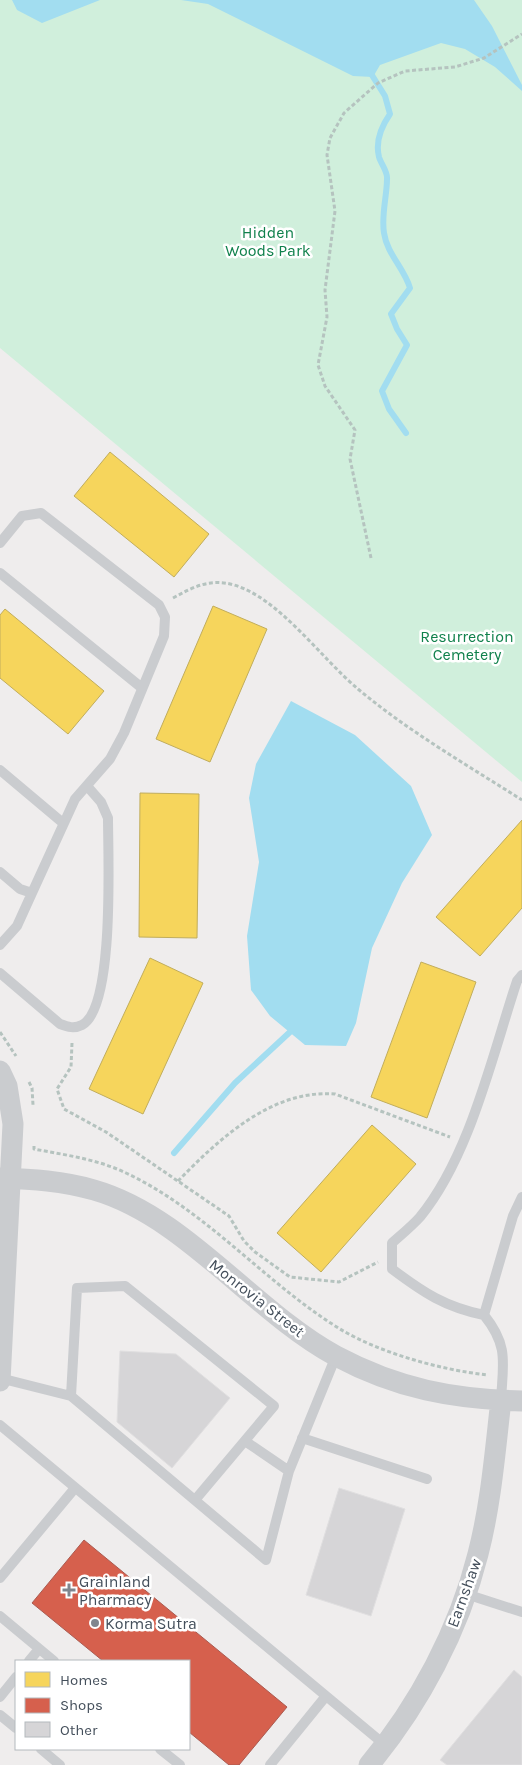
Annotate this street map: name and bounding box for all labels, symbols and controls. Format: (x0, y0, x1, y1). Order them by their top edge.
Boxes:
park label: Hidden Woods Park (225, 223, 311, 260)
park label: Resurrection Cemetery (420, 627, 514, 664)
street label: Monrovia Street (206, 1255, 308, 1341)
street label: Earnshaw (443, 1556, 485, 1630)
place label: Grainland Pharmacy (79, 1572, 152, 1609)
marker: Grainland Pharmacy (63, 1584, 75, 1596)
place label: Korma Sutra (105, 1614, 197, 1633)
marker: Korma Sutra (89, 1617, 101, 1629)
legend (15, 1660, 190, 1750)
text: Homes (60, 1671, 108, 1689)
text: Shops (60, 1696, 103, 1714)
text: Other (60, 1721, 98, 1739)

